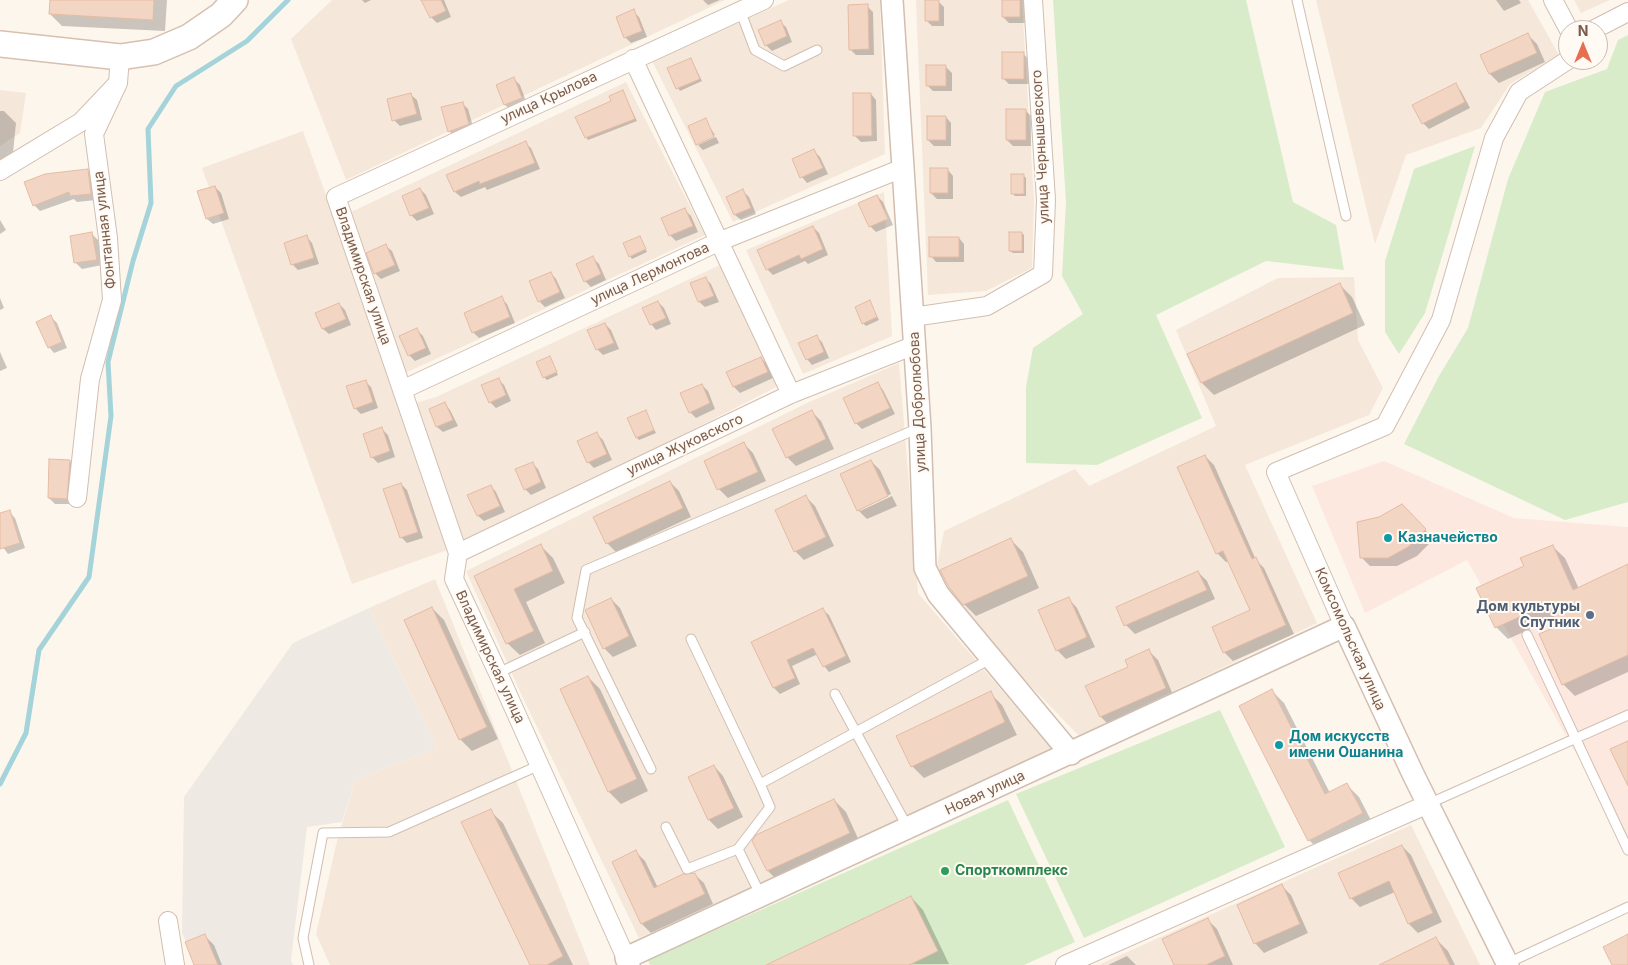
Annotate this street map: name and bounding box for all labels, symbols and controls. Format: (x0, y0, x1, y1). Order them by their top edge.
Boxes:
north arrow (1558, 20, 1608, 70)
text: N (1578, 22, 1588, 39)
street label: улица Крылова (498, 68, 600, 128)
street label: улица Чернышевского (1029, 69, 1053, 225)
street label: Фонтанная улица (90, 170, 120, 290)
street label: Владимирская улица (332, 205, 394, 347)
street label: улица Лермонтова (588, 239, 712, 309)
street label: улица Добролюбова (906, 331, 930, 473)
street label: улица Жуковского (624, 411, 746, 479)
place label: Казначейство (1398, 530, 1498, 546)
marker: Казначейство (1382, 532, 1394, 544)
street label: Комсомольская улица (1311, 565, 1389, 713)
street label: Владимирская улица (452, 588, 528, 726)
place label: Дом культуры Спутник (1476, 599, 1580, 632)
marker: Дом культуры Спутник (1584, 609, 1596, 621)
place label: Дом искусств имени Ошанина (1289, 729, 1403, 762)
marker: Дом искусств имени Ошанина (1273, 739, 1285, 751)
street label: Новая улица (942, 767, 1028, 819)
place label: Спорткомплекс (955, 863, 1068, 879)
marker: Спорткомплекс (939, 865, 951, 877)

